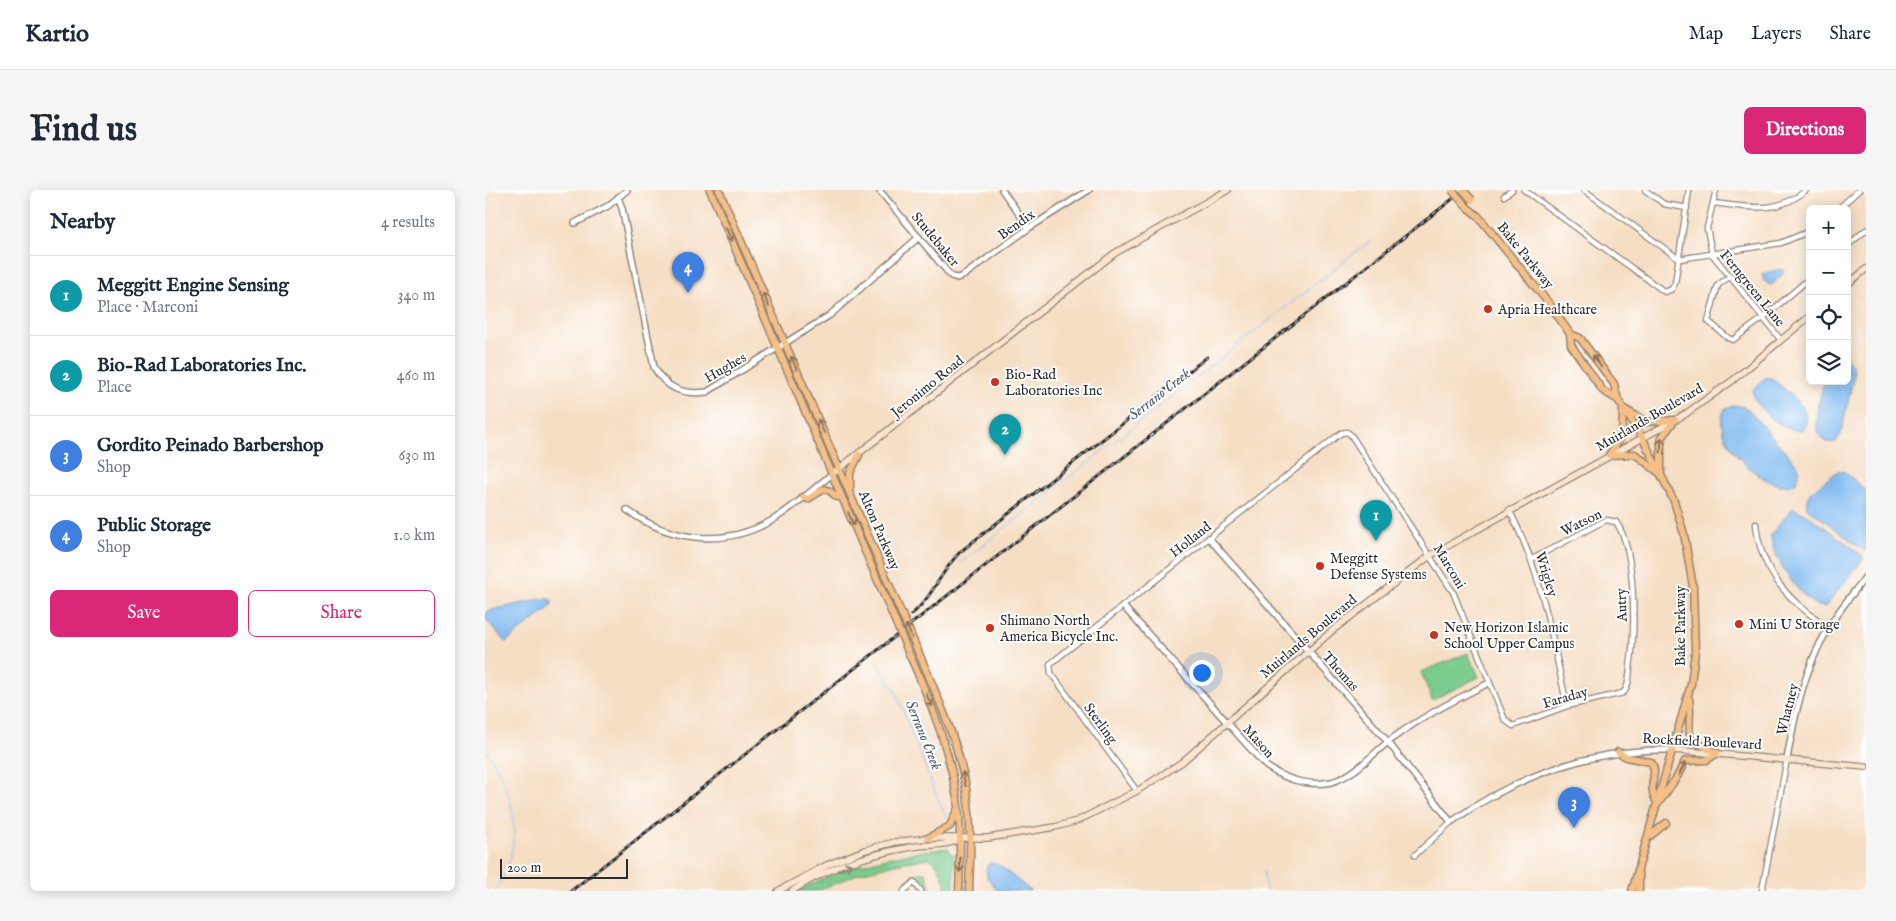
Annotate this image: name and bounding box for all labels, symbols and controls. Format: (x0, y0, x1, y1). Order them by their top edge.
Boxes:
text: Kartio (25, 19, 89, 50)
text: Map (1689, 23, 1723, 46)
text: Layers (1751, 23, 1802, 46)
text: Share (1830, 23, 1871, 46)
button: Directions (1744, 107, 1866, 154)
text: Find us (30, 108, 137, 153)
map controls (1806, 205, 1851, 385)
button: + (1806, 205, 1851, 250)
street label: Bendix (995, 206, 1039, 244)
text: Nearby (50, 209, 115, 236)
street label: Studebaker (907, 209, 963, 271)
text: 4 results (381, 213, 435, 233)
street label: Bake Parkway (1493, 219, 1558, 293)
one-way arrow (724, 227, 734, 242)
street label: Ferngreen Lane (1716, 247, 1789, 331)
button: − (1806, 250, 1851, 295)
pin: 4 (672, 252, 704, 293)
text: Meggitt Engine Sensing (97, 274, 289, 298)
text: 1 (63, 286, 69, 306)
text: 340 m (397, 286, 435, 306)
one-way arrow (761, 293, 771, 308)
button: locate (1806, 295, 1851, 340)
text: Place · Marconi (97, 298, 198, 318)
place label: Apria Healthcare (1497, 301, 1598, 319)
marker: Apria Healthcare (1482, 303, 1494, 315)
button: layers (1806, 340, 1851, 385)
street label: Hughes (701, 349, 750, 387)
street label: Jeronimo Road (886, 352, 968, 423)
text: Bio-Rad Laboratories Inc. (97, 354, 306, 378)
one-way arrow (1592, 354, 1602, 368)
one-way arrow (788, 356, 798, 371)
water label: Serrano Creek (1125, 364, 1194, 424)
text: 2 (62, 366, 70, 386)
text: 460 m (397, 366, 435, 386)
place label: Bio-Rad Laboratories Inc (1005, 366, 1102, 400)
marker: Bio-Rad Laboratories Inc (989, 376, 1001, 388)
text: Place (97, 378, 132, 398)
street label: Muirlands Boulevard (1593, 380, 1707, 456)
pin: 2 (989, 414, 1021, 455)
one-way arrow (816, 418, 825, 433)
text: Gordito Peinado Barbershop (97, 434, 324, 458)
one-way arrow (1657, 437, 1666, 453)
text: 3 (63, 446, 69, 466)
text: 630 m (399, 446, 435, 466)
text: Shop (97, 458, 131, 478)
street label: Alton Parkway (854, 487, 904, 573)
pin: 1 (1360, 500, 1392, 541)
street label: Watson (1558, 505, 1605, 540)
one-way arrow (846, 511, 856, 526)
text: Public Storage (97, 514, 211, 538)
street label: Holland (1166, 518, 1215, 562)
text: 4 (62, 526, 70, 546)
text: 1.0 km (393, 526, 435, 546)
text: Shop (97, 538, 131, 558)
street label: Marconi (1429, 541, 1470, 592)
place label: Meggitt Defense Systems (1330, 550, 1427, 584)
street label: Wrigley (1531, 550, 1561, 599)
marker: Meggitt Defense Systems (1314, 560, 1326, 572)
street label: Bake Parkway (1672, 586, 1690, 666)
street label: Autry (1612, 588, 1632, 623)
button: Save (50, 590, 238, 637)
button: Share (248, 590, 435, 637)
street label: Muirlands Boulevard (1257, 591, 1361, 683)
place label: Shimano North America Bicycle Inc. (999, 612, 1118, 646)
place label: Mini U Storage (1749, 616, 1840, 634)
marker: Mini U Storage (1733, 618, 1745, 630)
place label: New Horizon Islamic School Upper Campus (1444, 619, 1574, 653)
marker: Shimano North America Bicycle Inc. (984, 622, 996, 634)
one-way arrow (904, 624, 913, 639)
marker: New Horizon Islamic School Upper Campus (1428, 629, 1440, 641)
street label: Thomas (1318, 648, 1363, 695)
your location (1189, 660, 1215, 686)
street label: Whatney (1773, 681, 1803, 737)
street label: Faraday (1541, 683, 1590, 713)
one-way arrow (926, 693, 935, 708)
water label: Serrano Creek (901, 698, 946, 773)
street label: Sterling (1079, 700, 1121, 748)
street label: Mason (1238, 721, 1278, 763)
street label: Rockfield Boulevard (1642, 730, 1763, 754)
one-way arrow (1677, 762, 1687, 777)
one-way arrow (959, 771, 968, 787)
pin: 3 (1558, 787, 1590, 828)
scale bar (500, 856, 627, 879)
one-way arrow (955, 856, 965, 873)
text: 200 m (507, 859, 541, 877)
one-way arrow (837, 861, 852, 870)

